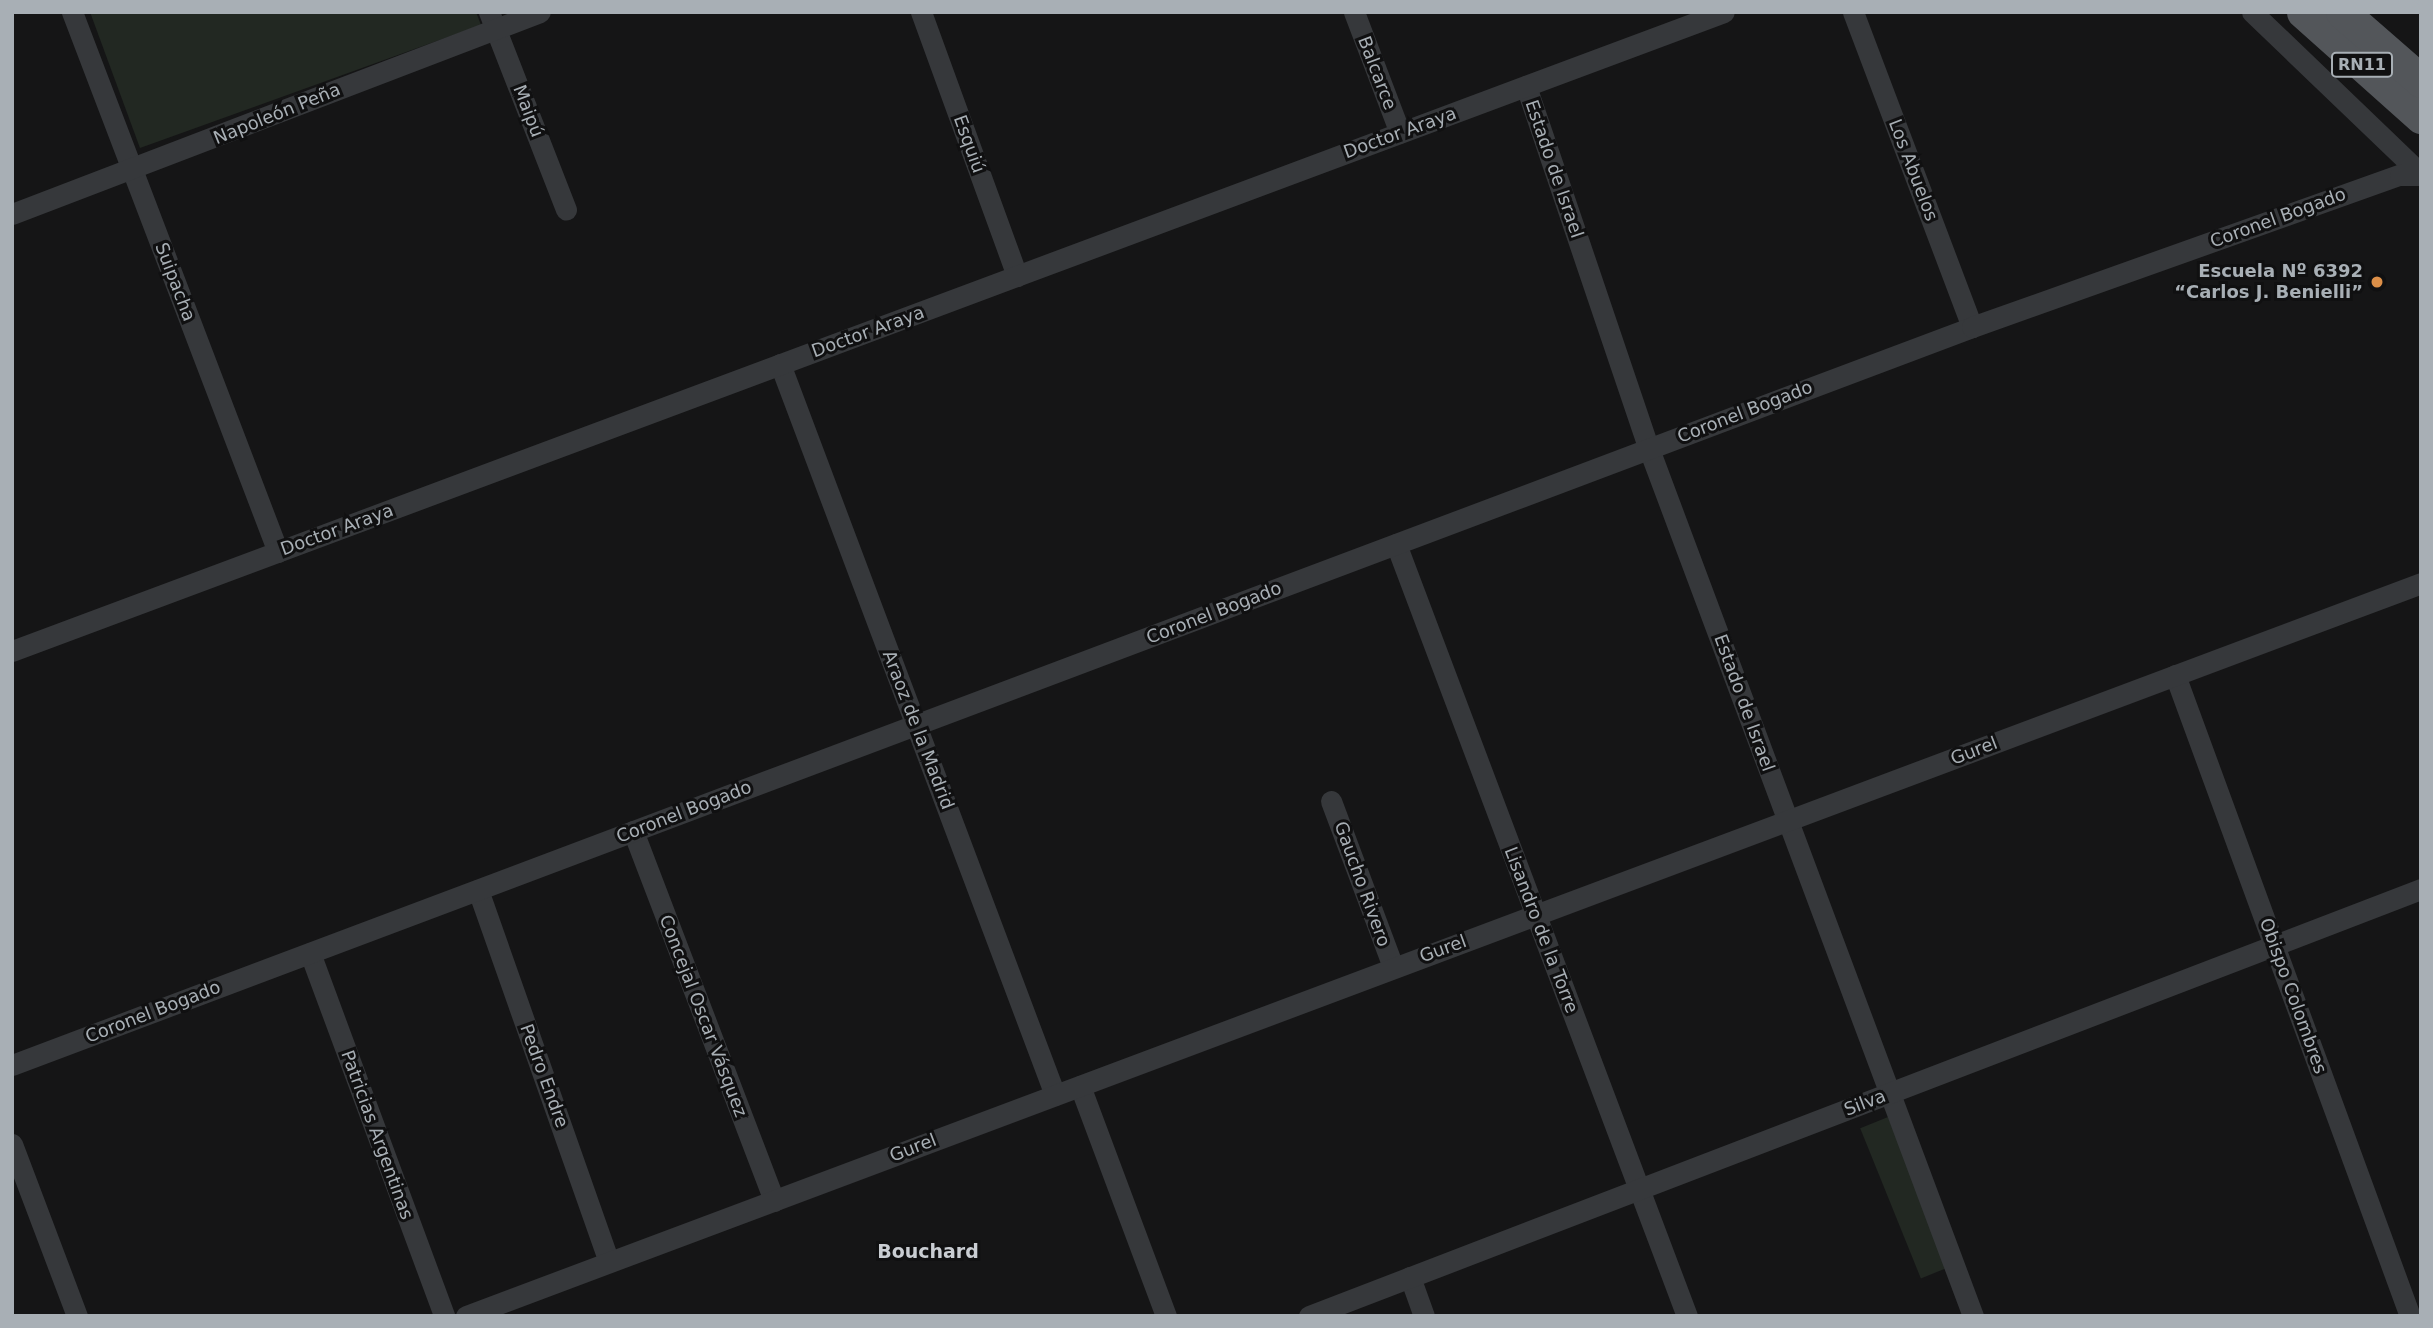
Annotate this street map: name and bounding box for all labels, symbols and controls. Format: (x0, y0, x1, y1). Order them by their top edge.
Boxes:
street label: Balcarce (1353, 33, 1401, 113)
road number: RN11 (2330, 53, 2394, 78)
street label: Napoleón Peña (210, 79, 344, 149)
street label: Maipú (508, 82, 548, 140)
street label: Estado de Israel (1520, 97, 1588, 241)
street label: Doctor Araya (1341, 103, 1459, 163)
street label: Esquiú (949, 112, 989, 176)
street label: Los Abuelos (1884, 116, 1942, 224)
street label: Coronel Bogado (2207, 183, 2349, 253)
street label: Suipacha (150, 240, 200, 324)
place label: Escuela Nº 6392 “Carlos J. Benielli” (2174, 261, 2363, 304)
marker: Escuela Nº 6392 “Carlos J. Benielli” (2369, 274, 2385, 290)
street label: Doctor Araya (809, 302, 927, 362)
street label: Coronel Bogado (1674, 376, 1816, 448)
street label: Doctor Araya (278, 500, 396, 560)
street label: Coronel Bogado (1143, 577, 1285, 649)
street label: Estado de Israel (1709, 631, 1779, 775)
street label: Araoz de la Madrid (878, 647, 958, 813)
street label: Gurel (1948, 732, 2000, 770)
street label: Coronel Bogado (613, 776, 755, 848)
street label: Gaucho Rivero (1329, 818, 1395, 950)
street label: Lisandro de la Torre (1499, 844, 1583, 1016)
street label: Concejal Oscar Vásquez (654, 912, 752, 1120)
street label: Obispo Colombres (2255, 915, 2331, 1077)
street label: Gurel (1417, 931, 1469, 967)
street label: Coronel Bogado (82, 976, 224, 1048)
street label: Pedro Endre (515, 1021, 573, 1131)
street label: Patricias Argentinas (336, 1047, 418, 1223)
street label: Silva (1841, 1085, 1889, 1121)
street label: Gurel (887, 1129, 939, 1167)
district label: Bouchard (877, 1241, 979, 1263)

